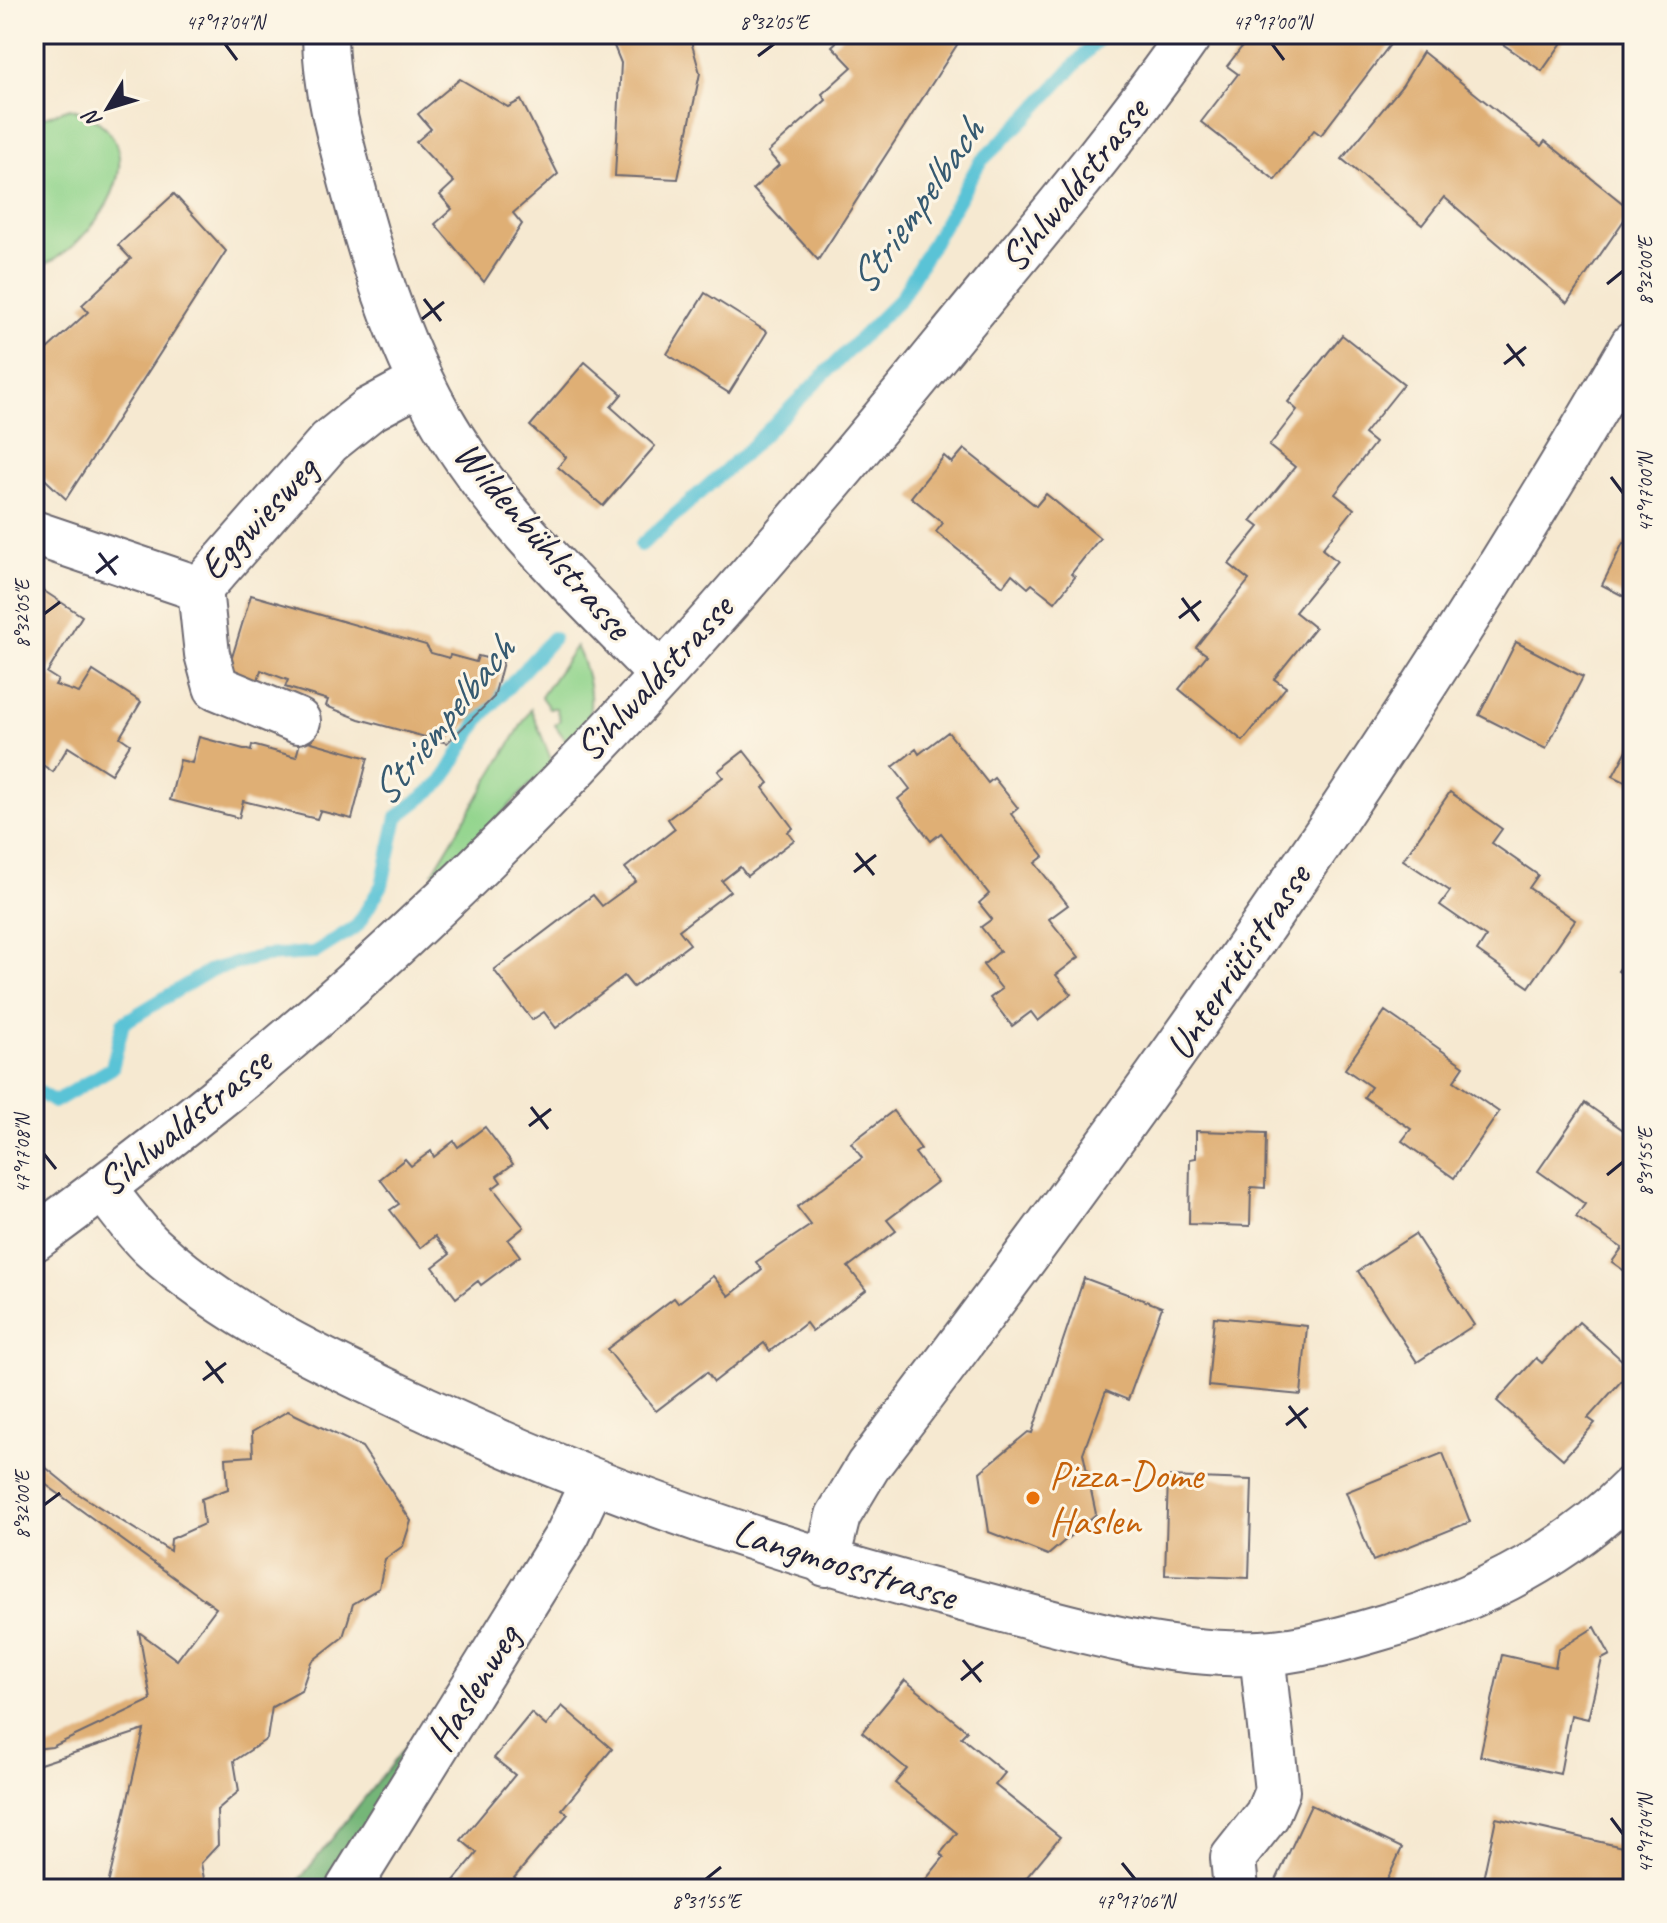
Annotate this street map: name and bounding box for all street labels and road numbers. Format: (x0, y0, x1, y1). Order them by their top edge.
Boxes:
street label: Sihlwaldstrasse (988, 85, 1161, 282)
street label: Wildenbühlstrasse (443, 430, 645, 652)
street label: Eggwiesweg (188, 443, 330, 591)
street label: Sihlwaldstrasse (564, 582, 746, 772)
street label: Unterrütistrasse (1154, 852, 1323, 1070)
street label: Sihlwaldstrasse (87, 1035, 284, 1208)
street label: Langmoosstrasse (728, 1506, 965, 1622)
street label: Haslenweg (415, 1613, 533, 1760)

